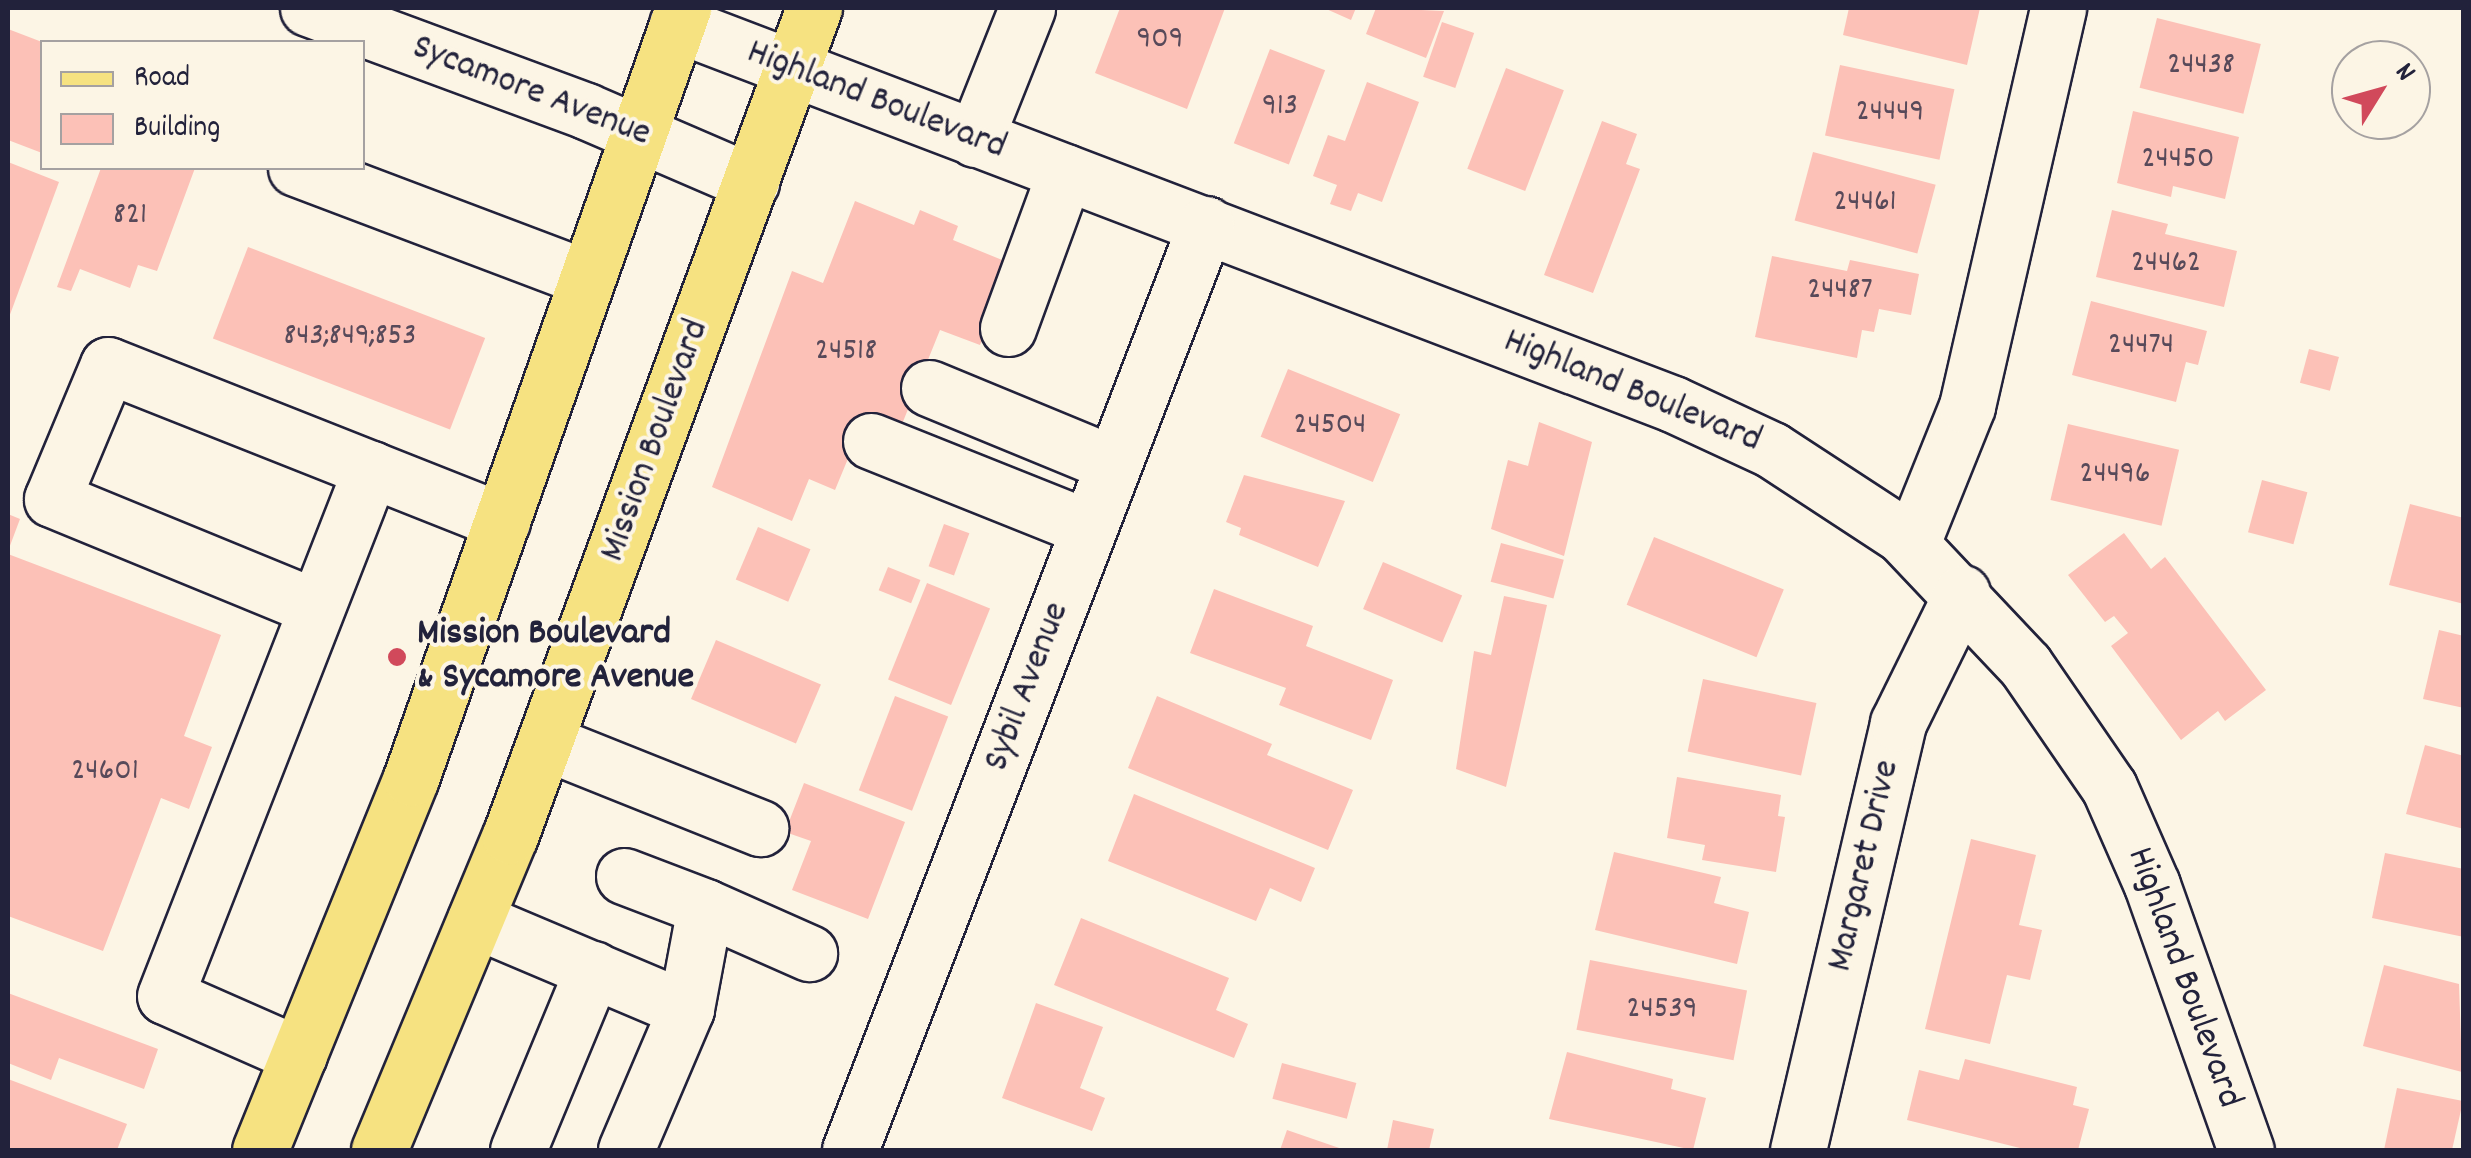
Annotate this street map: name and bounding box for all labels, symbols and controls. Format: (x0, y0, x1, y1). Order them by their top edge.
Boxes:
house number: 909 (1137, 21, 1183, 59)
street label: Sycamore Avenue (405, 26, 657, 158)
street label: Highland Boulevard (740, 31, 1012, 171)
legend (40, 40, 365, 170)
north arrow (2331, 40, 2431, 140)
house number: 24438 (2167, 47, 2235, 85)
text: N (2383, 56, 2424, 91)
text: Road (134, 58, 190, 101)
house number: 913 (1262, 88, 1298, 126)
house number: 24449 (1856, 94, 1924, 132)
text: Building (134, 108, 220, 151)
house number: 24450 (2142, 141, 2214, 179)
house number: 24461 (1833, 184, 1897, 222)
house number: 821 (113, 197, 147, 235)
house number: 24462 (2131, 245, 2201, 283)
house number: 24487 (1807, 272, 1873, 310)
street label: Mission Boulevard (591, 314, 721, 568)
house number: 843;849;853 (283, 318, 417, 356)
street label: Highland Boulevard (1496, 320, 1768, 464)
house number: 24474 (2108, 327, 2174, 365)
house number: 24518 (815, 333, 877, 371)
house number: 24504 (1294, 407, 1366, 445)
house number: 24496 (2080, 456, 2150, 494)
street label: Sybil Avenue (975, 596, 1081, 778)
place label: Mission Boulevard & Sycamore Avenue (417, 612, 694, 702)
marker: Mission Boulevard & Sycamore Avenue (386, 646, 408, 668)
house number: 24601 (71, 753, 139, 791)
street label: Margaret Drive (1819, 756, 1911, 976)
street label: Highland Boulevard (2115, 841, 2251, 1115)
house number: 24539 (1627, 991, 1697, 1029)

